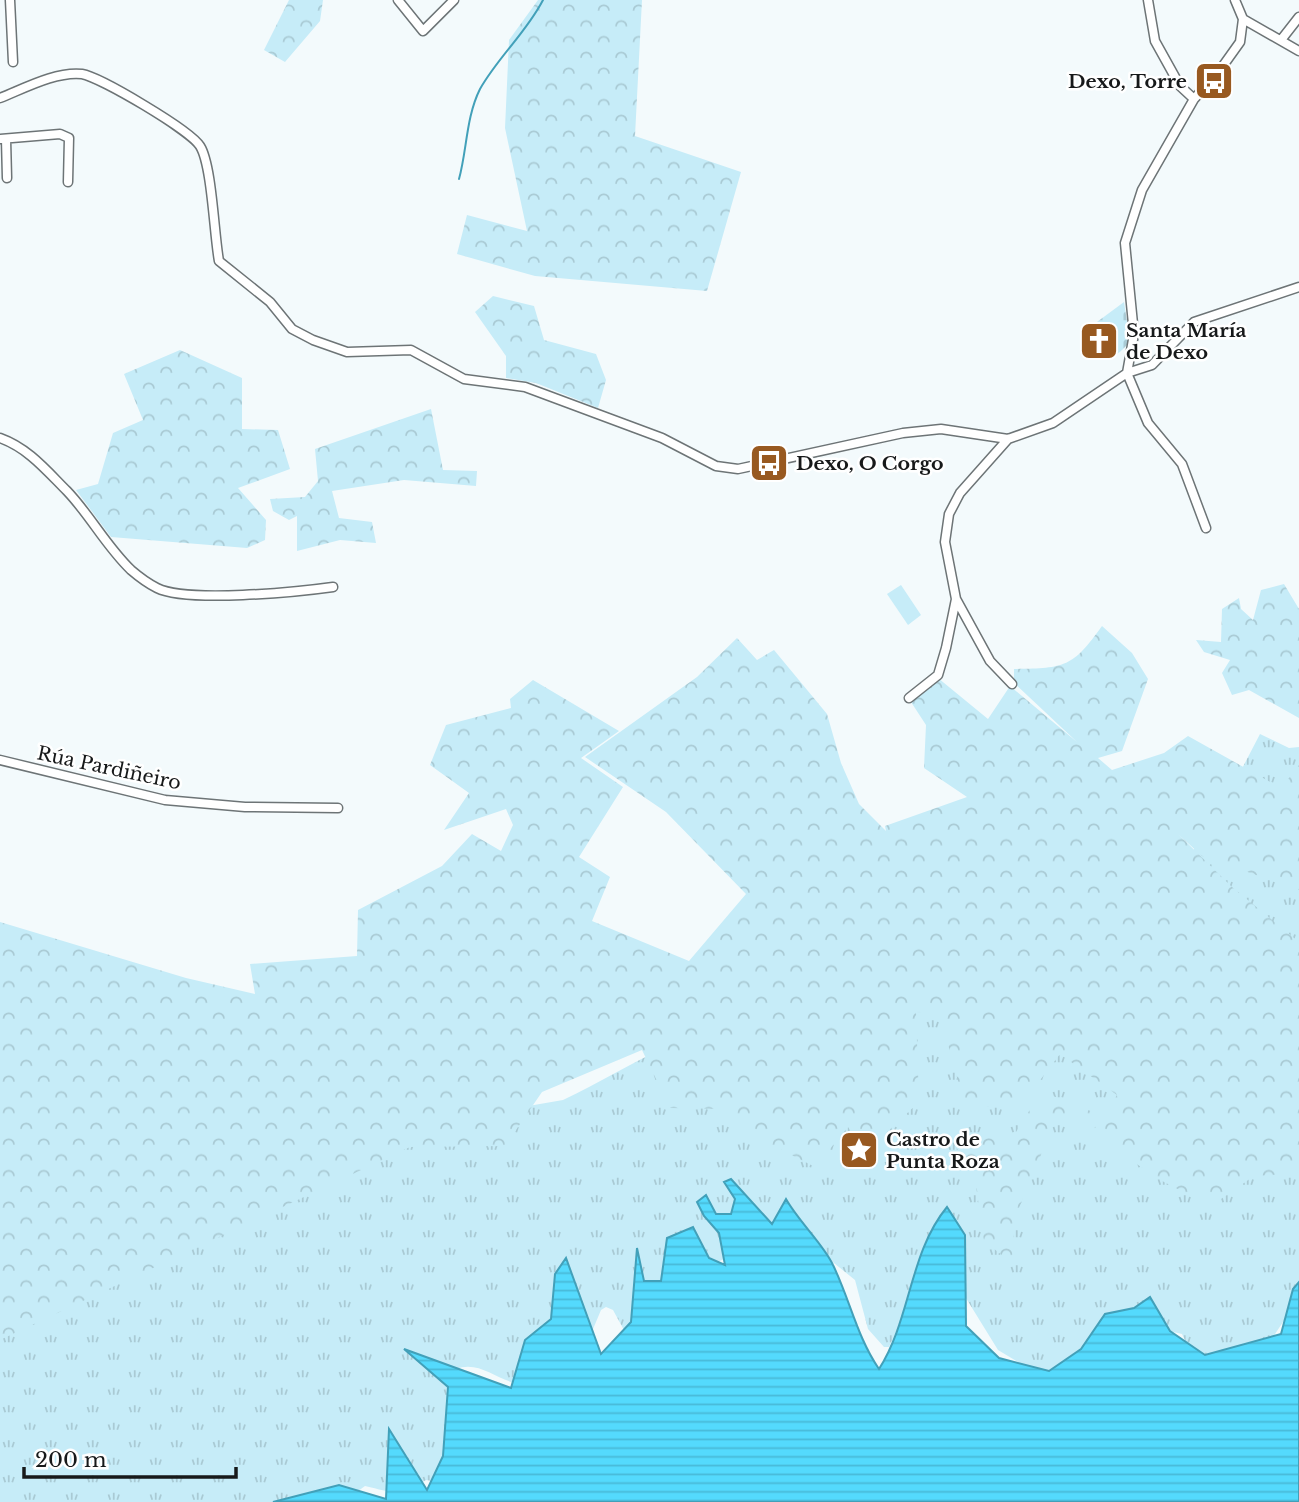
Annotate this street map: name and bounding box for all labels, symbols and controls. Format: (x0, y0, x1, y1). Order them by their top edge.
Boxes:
bus stop icon: Dexo, Torre (1193, 60, 1235, 102)
place label: Dexo, Torre (1068, 70, 1187, 93)
place label: Santa María de Dexo (1126, 319, 1247, 364)
church icon: Santa María de Dexo (1078, 320, 1120, 362)
bus stop icon: Dexo, O Corgo (748, 442, 790, 484)
place label: Dexo, O Corgo (796, 452, 943, 475)
street label: Rúa Pardiñeiro (35, 741, 183, 795)
place label: Castro de Punta Roza (886, 1128, 1000, 1173)
place icon: Castro de Punta Roza (838, 1129, 880, 1171)
scale bar (24, 1436, 236, 1480)
text: 200 m (35, 1447, 107, 1473)

